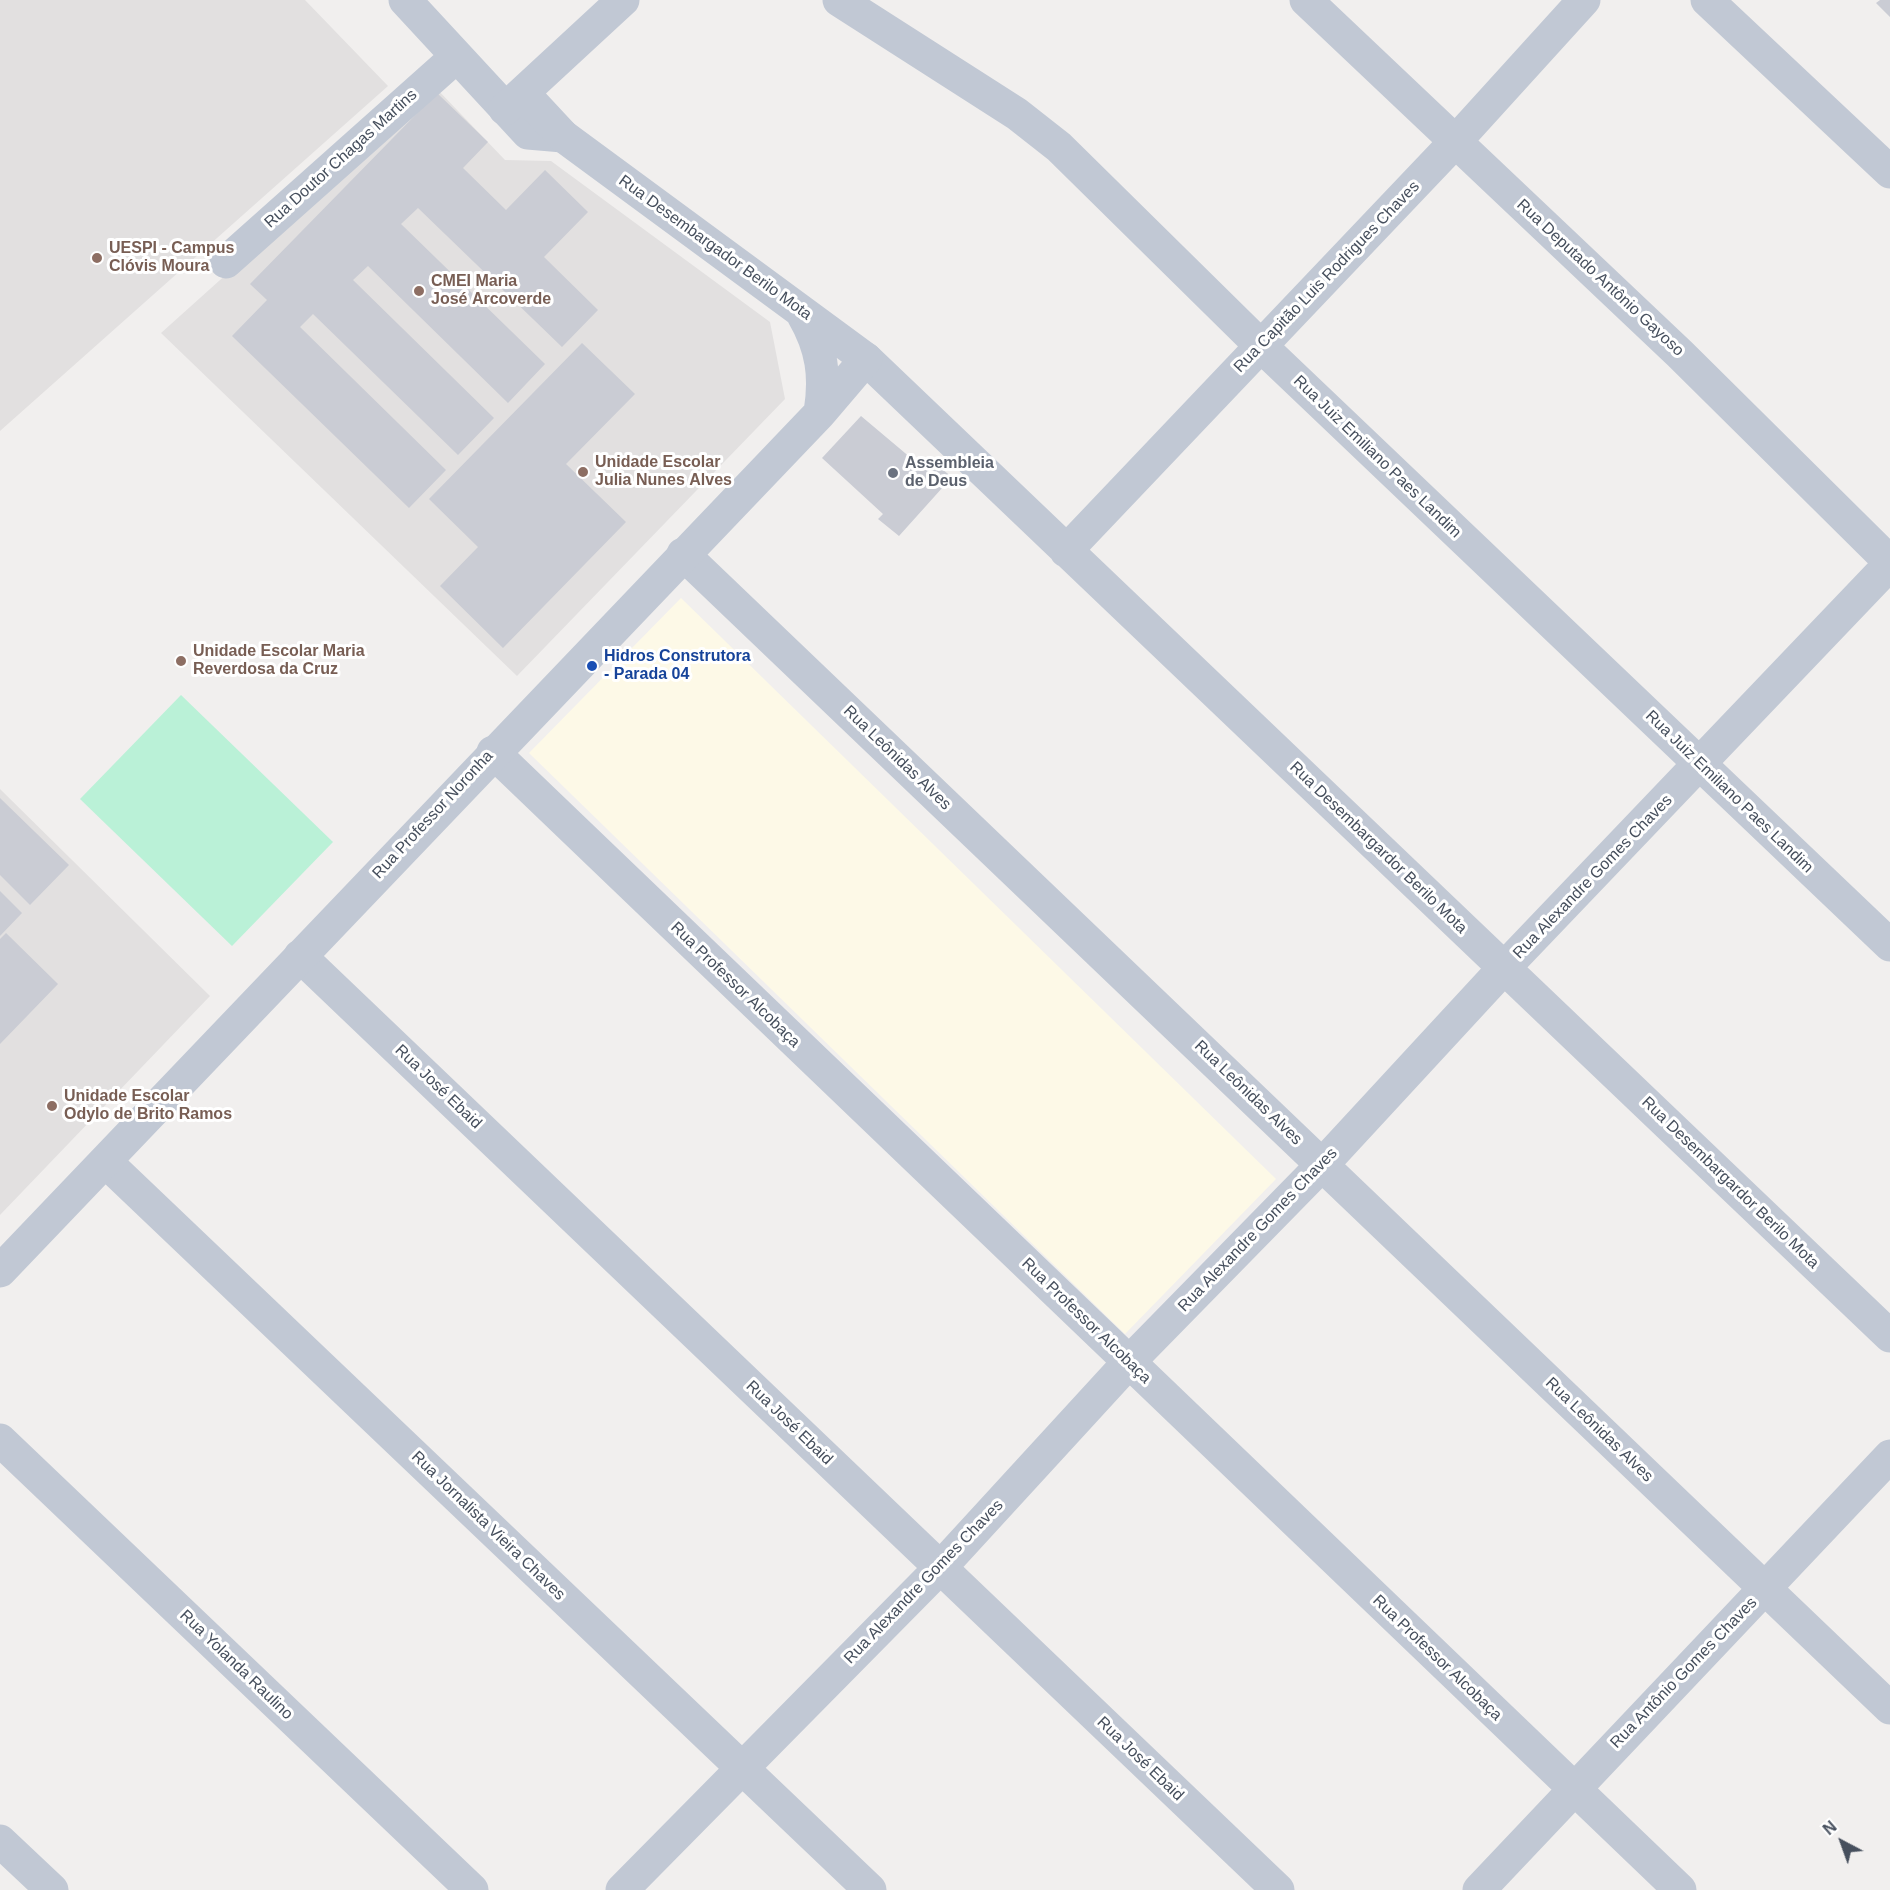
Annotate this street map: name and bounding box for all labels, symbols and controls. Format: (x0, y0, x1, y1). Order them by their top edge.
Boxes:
street label: Rua Doutor Chagas Martins (261, 86, 421, 232)
street label: Rua Desembargador Berilo Mota (615, 171, 815, 325)
street label: Rua Capitão Luis Rodrigues Chaves (1230, 177, 1424, 377)
street label: Rua Deputado Antônio Gayoso (1512, 195, 1688, 361)
place label: UESPI - Campus Clóvis Moura (109, 239, 234, 277)
marker: UESPI - Campus Clóvis Moura (90, 251, 104, 265)
place label: CMEI Maria José Arcoverde (431, 272, 551, 310)
marker: CMEI Maria José Arcoverde (412, 284, 426, 298)
street label: Rua Juiz Emiliano Paes Landim (1289, 372, 1465, 542)
place label: Unidade Escolar Julia Nunes Alves (595, 453, 732, 491)
place label: Assembleia de Deus (905, 454, 994, 492)
marker: Unidade Escolar Julia Nunes Alves (576, 465, 590, 479)
marker: Assembleia de Deus (886, 466, 900, 480)
place label: Unidade Escolar Maria Reverdosa da Cruz (193, 642, 365, 680)
place label: Hidros Construtora - Parada 04 (604, 647, 751, 685)
marker: Unidade Escolar Maria Reverdosa da Cruz (174, 654, 188, 668)
marker: Hidros Construtora - Parada 04 (585, 659, 599, 673)
street label: Rua Leônidas Alves (839, 702, 955, 814)
street label: Rua Juiz Emiliano Paes Landim (1641, 707, 1817, 877)
street label: Rua Professor Noronha (369, 747, 497, 883)
street label: Rua Desembargardor Berilo Mota (1285, 758, 1471, 938)
street label: Rua Alexandre Gomes Chaves (1509, 791, 1677, 963)
street label: Rua Professor Alcobaça (666, 918, 804, 1052)
street label: Rua Leônidas Alves (1190, 1037, 1306, 1149)
street label: Rua José Ebaid (391, 1041, 485, 1133)
place label: Unidade Escolar Odylo de Brito Ramos (64, 1087, 232, 1125)
street label: Rua Desembargardor Berilo Mota (1637, 1093, 1823, 1273)
marker: Unidade Escolar Odylo de Brito Ramos (45, 1099, 59, 1113)
street label: Rua Alexandre Gomes Chaves (1174, 1144, 1342, 1316)
street label: Rua Professor Alcobaça (1017, 1254, 1155, 1388)
street label: Rua Leônidas Alves (1541, 1374, 1657, 1486)
street label: Rua José Ebaid (742, 1377, 836, 1469)
street label: Rua Jornalista Vieira Chaves (407, 1448, 569, 1604)
street label: Rua Alexandre Gomes Chaves (840, 1496, 1008, 1668)
street label: Rua Professor Alcobaça (1368, 1591, 1506, 1725)
street label: Rua Antônio Gomes Chaves (1607, 1593, 1761, 1753)
street label: Rua Yolanda Raulino (175, 1606, 297, 1724)
street label: Rua José Ebaid (1093, 1713, 1187, 1805)
north arrow (1812, 1812, 1872, 1872)
text: N (1820, 1818, 1840, 1838)

